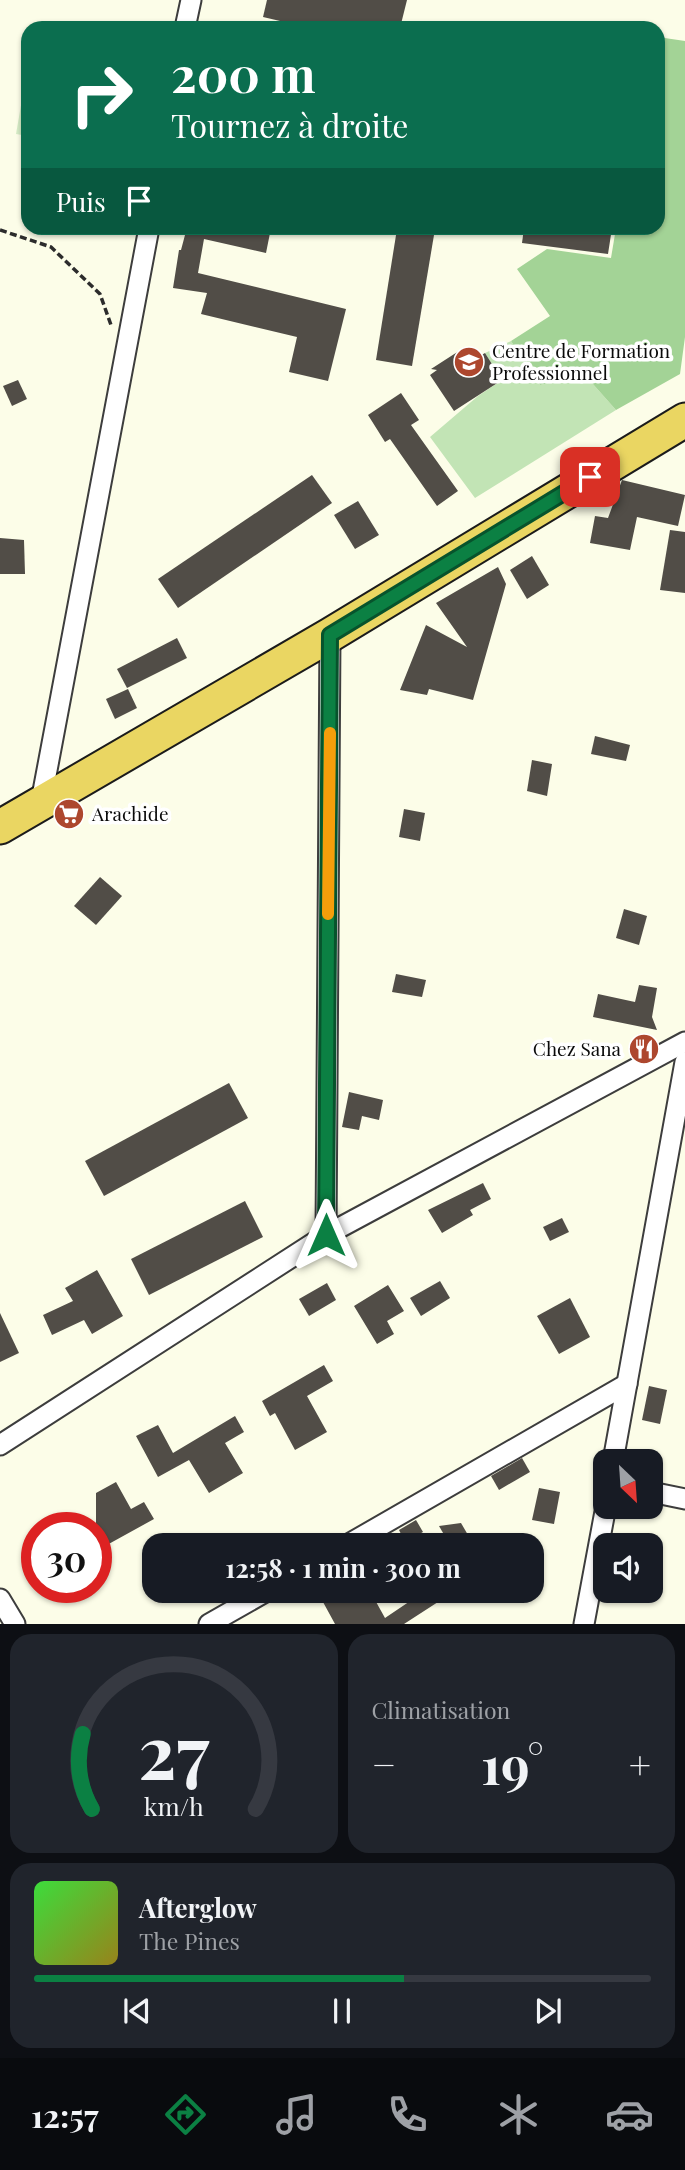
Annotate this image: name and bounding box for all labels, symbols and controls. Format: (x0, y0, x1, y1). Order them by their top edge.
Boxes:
text: 200 m (171, 40, 316, 105)
icon: right (56, 49, 147, 140)
text: Tournez à droite (171, 103, 409, 146)
icon: arrive (120, 182, 158, 220)
text: Puis (56, 184, 106, 219)
place label: Centre de Formation Professionnel (492, 337, 671, 385)
school or university icon: Centre de Formation Professionnel (452, 345, 486, 379)
pin (560, 447, 620, 507)
icon: arrive (571, 458, 609, 496)
supermarket icon: Arachide (52, 797, 86, 831)
place label: Arachide (91, 800, 169, 826)
restaurant icon: Chez Sana (627, 1032, 661, 1066)
place label: Chez Sana (533, 1035, 622, 1061)
position arrow (289, 1198, 363, 1272)
north arrow (593, 1449, 663, 1519)
map controls (593, 1449, 663, 1603)
speed limit sign: 30 (21, 1512, 112, 1603)
button: sound (593, 1533, 663, 1603)
text: 12:58 · 1 min · 300 m (225, 1550, 461, 1585)
text: Climatisation (372, 1694, 510, 1725)
text: 27 (138, 1701, 210, 1798)
text: 19° (481, 1729, 544, 1798)
text: − (372, 1738, 396, 1789)
text: + (629, 1738, 651, 1789)
text: km/h (144, 1789, 204, 1822)
text: Afterglow (139, 1890, 257, 1925)
text: The Pines (139, 1925, 240, 1956)
icon: previous (118, 1992, 156, 2030)
icon: pause (323, 1992, 361, 2030)
icon: next (529, 1992, 567, 2030)
icon: directions (161, 2090, 210, 2139)
icon: music (272, 2090, 321, 2139)
icon: phone (383, 2090, 432, 2139)
icon: climate (494, 2090, 543, 2139)
icon: car (605, 2090, 654, 2139)
text: 12:57 (31, 2093, 99, 2136)

